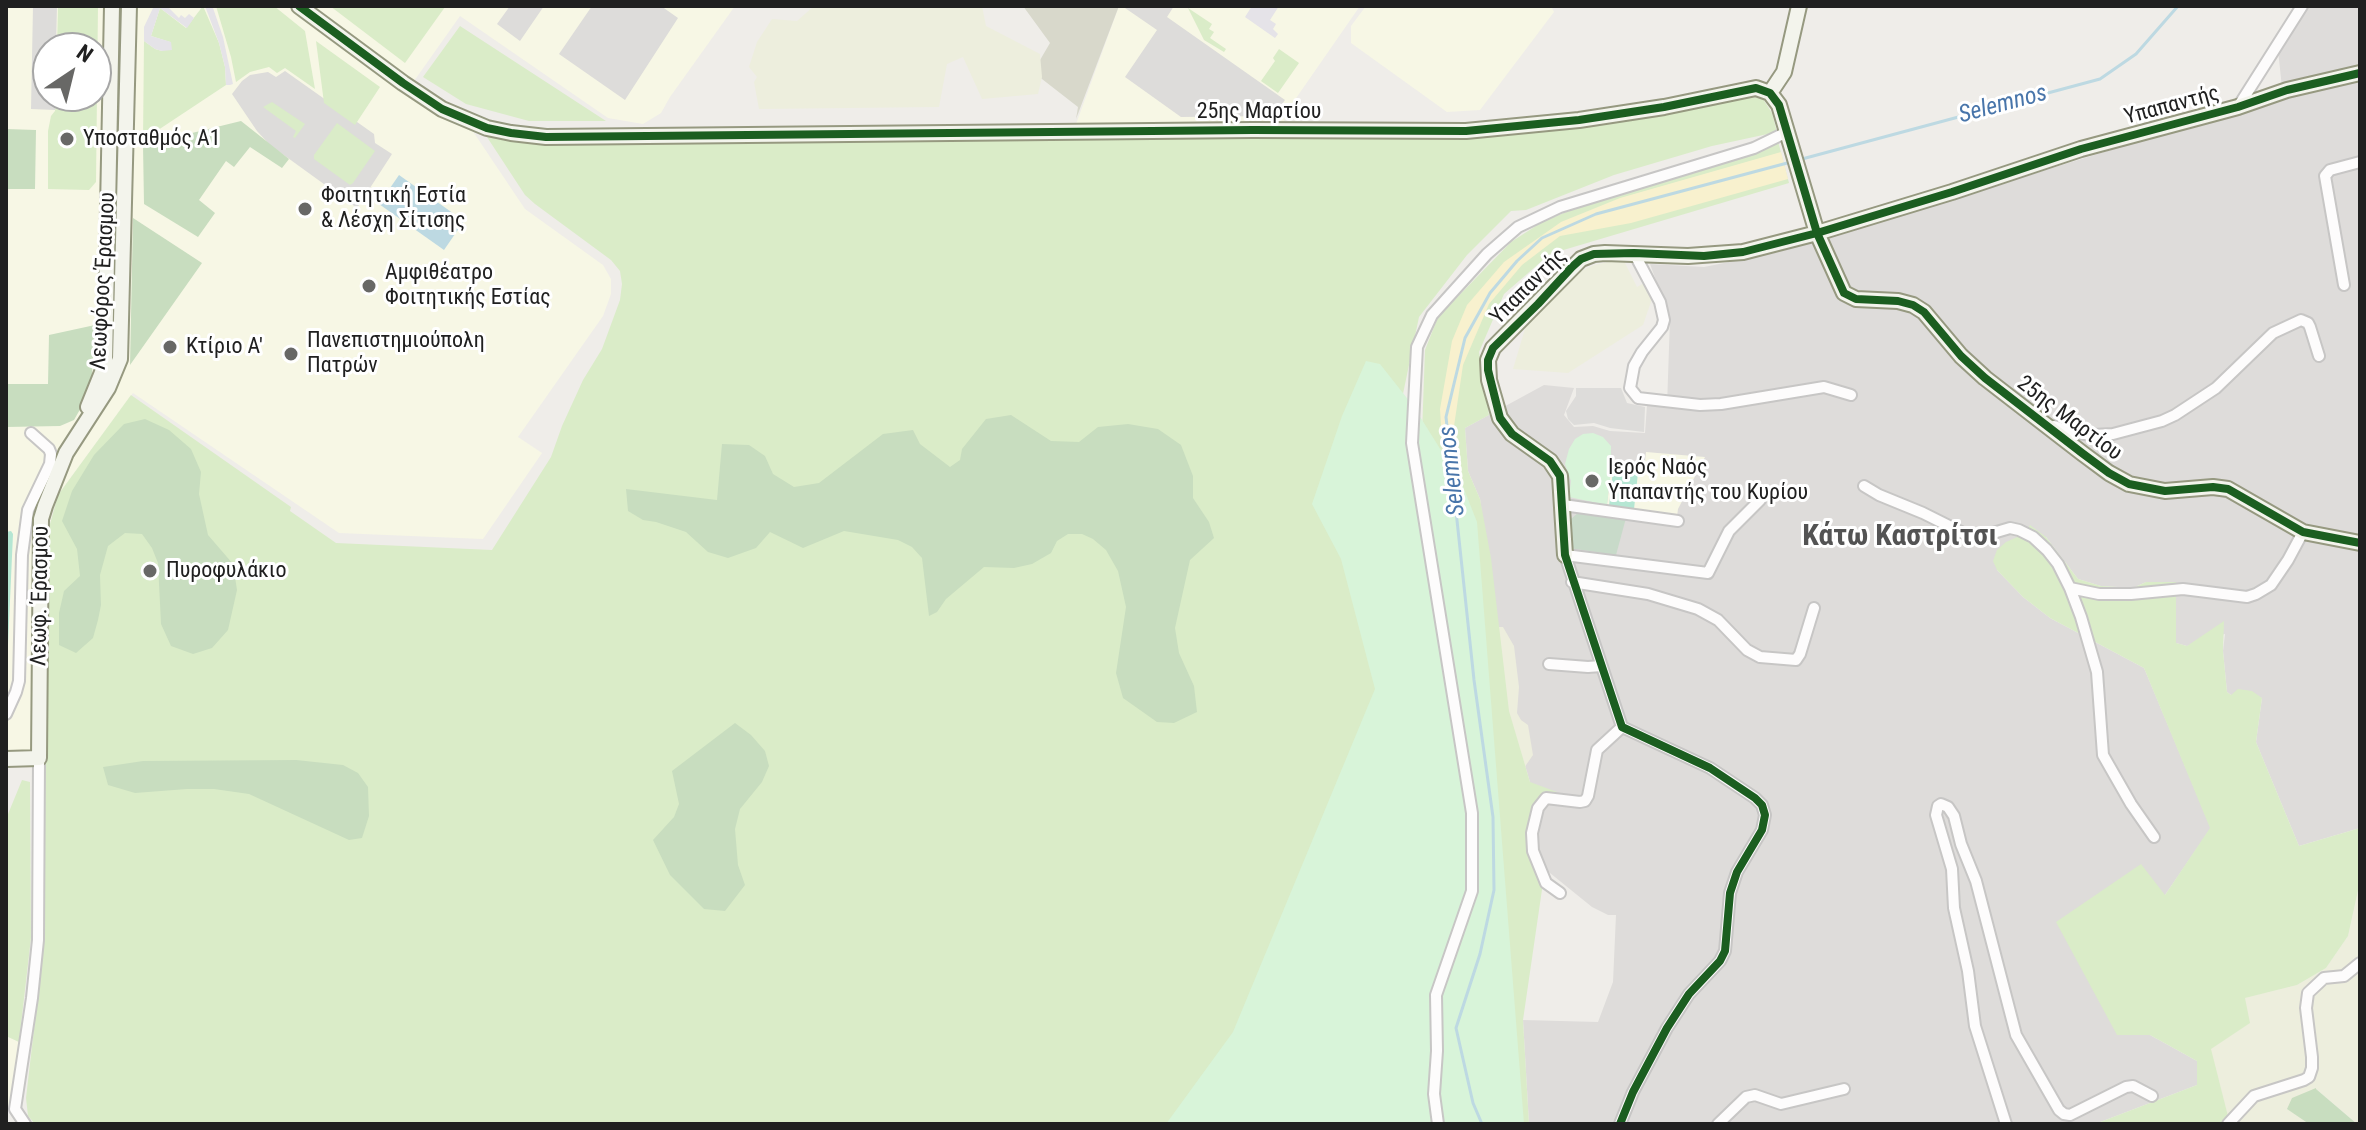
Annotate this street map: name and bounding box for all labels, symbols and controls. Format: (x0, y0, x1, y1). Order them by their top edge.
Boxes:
north arrow (32, 32, 112, 112)
text: N (72, 39, 98, 68)
water label: Selemnos (1956, 79, 2050, 131)
street label: Υπαπαντής (2122, 81, 2222, 131)
street label: 25ης Μαρτίου (1197, 99, 1321, 125)
place label: Υποσταθμός Α1 (83, 126, 221, 152)
marker: Υποσταθμός Α1 (58, 130, 76, 148)
place label: Φοιτητική Εστία & Λέσχη Σίτισης (321, 183, 466, 234)
street label: Λεωφόρος Έρασμου (86, 191, 122, 371)
marker: Φοιτητική Εστία & Λέσχη Σίτισης (296, 200, 314, 218)
street label: Υπαπαντής (1485, 243, 1573, 331)
place label: Αμφιθέατρο Φοιτητικής Εστίας (385, 260, 551, 312)
marker: Αμφιθέατρο Φοιτητικής Εστίας (360, 277, 378, 295)
place label: Πανεπιστημιούπολη Πατρών (307, 328, 485, 380)
place label: Κτίριο Α' (186, 334, 263, 360)
marker: Κτίριο Α' (161, 338, 179, 356)
marker: Πανεπιστημιούπολη Πατρών (282, 345, 300, 363)
street label: 25ης Μαρτίου (2011, 371, 2127, 467)
water label: Selemnos (1434, 425, 1472, 517)
place label: Ιερός Ναός Υπαπαντής του Κυρίου (1608, 455, 1808, 506)
marker: Ιερός Ναός Υπαπαντής του Κυρίου (1583, 472, 1601, 490)
district label: Κάτω Καστρίτσι (1802, 519, 1998, 555)
street label: Λεωφ. Έρασμου (27, 526, 55, 666)
place label: Πυροφυλάκιο (166, 558, 286, 584)
marker: Πυροφυλάκιο (141, 562, 159, 580)

